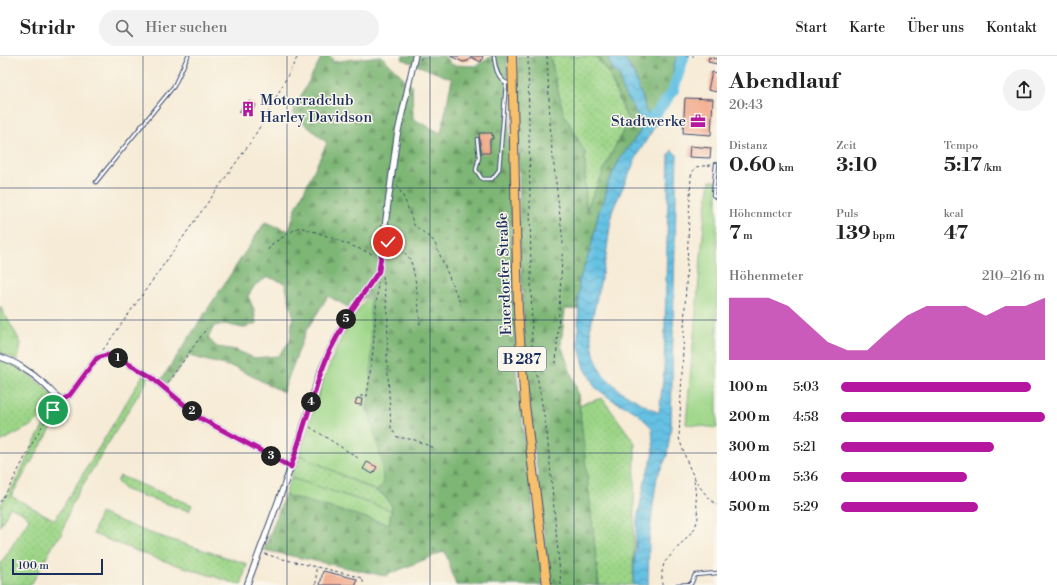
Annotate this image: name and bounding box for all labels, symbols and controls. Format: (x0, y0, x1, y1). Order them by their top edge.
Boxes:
search box (99, 10, 379, 46)
text: Stridr (20, 16, 75, 40)
icon: search (113, 17, 135, 39)
text: Hier suchen (145, 18, 228, 37)
text: Start (795, 19, 827, 37)
text: Karte (849, 19, 885, 37)
text: Über uns (907, 19, 964, 37)
text: Kontakt (986, 19, 1037, 37)
text: Abendlauf (729, 68, 839, 95)
button: share (1003, 69, 1045, 111)
place label: Motorradclub Harley Davidson (260, 91, 372, 127)
text: 20:43 (729, 97, 763, 113)
building icon: Motorradclub Harley Davidson (239, 100, 257, 118)
place label: Stadtwerke (611, 112, 686, 131)
office icon: Stadtwerke (689, 112, 707, 130)
text: Distanz (729, 139, 768, 153)
text: Zeit (836, 139, 856, 153)
text: Tempo (944, 139, 978, 153)
text: 0.60 (729, 153, 776, 178)
text: 3:10 (836, 153, 877, 178)
text: 5:17 (944, 153, 982, 178)
text: km (776, 161, 794, 175)
text: /km (982, 161, 1002, 175)
text: Höhenmeter (729, 207, 792, 221)
text: Puls (836, 207, 858, 221)
text: kcal (944, 207, 964, 221)
street label: Euerdorfer Straße (493, 212, 516, 336)
text: 7 (729, 221, 741, 246)
text: 139 (836, 221, 871, 246)
text: 47 (944, 221, 968, 246)
pin (371, 225, 405, 259)
text: m (741, 229, 753, 243)
text: bpm (871, 229, 895, 243)
icon: check (377, 231, 399, 253)
text: Höhenmeter (729, 268, 803, 284)
text: 210–216 m (982, 268, 1045, 284)
pin: 5 (336, 309, 356, 329)
text: 5 (343, 312, 349, 326)
road number: B 287 (498, 347, 546, 371)
pin: 1 (108, 348, 128, 368)
text: 1 (115, 351, 121, 365)
text: 100 m (729, 379, 768, 395)
text: 5:03 (793, 379, 819, 395)
pin: 4 (301, 392, 321, 412)
pin (36, 393, 70, 427)
text: 4 (307, 395, 315, 409)
icon: arrive (42, 399, 64, 421)
pin: 2 (182, 401, 202, 421)
text: 2 (189, 404, 195, 418)
text: 200 m (729, 409, 770, 425)
text: 4:58 (793, 409, 819, 425)
text: 300 m (729, 439, 770, 455)
text: 5:21 (793, 439, 816, 455)
pin: 3 (261, 446, 281, 466)
text: 3 (268, 449, 274, 463)
text: 400 m (729, 469, 771, 485)
text: 5:36 (793, 469, 818, 485)
text: 500 m (729, 499, 770, 515)
text: 5:29 (793, 499, 818, 515)
scale bar (12, 557, 103, 576)
text: 100 m (18, 559, 49, 573)

